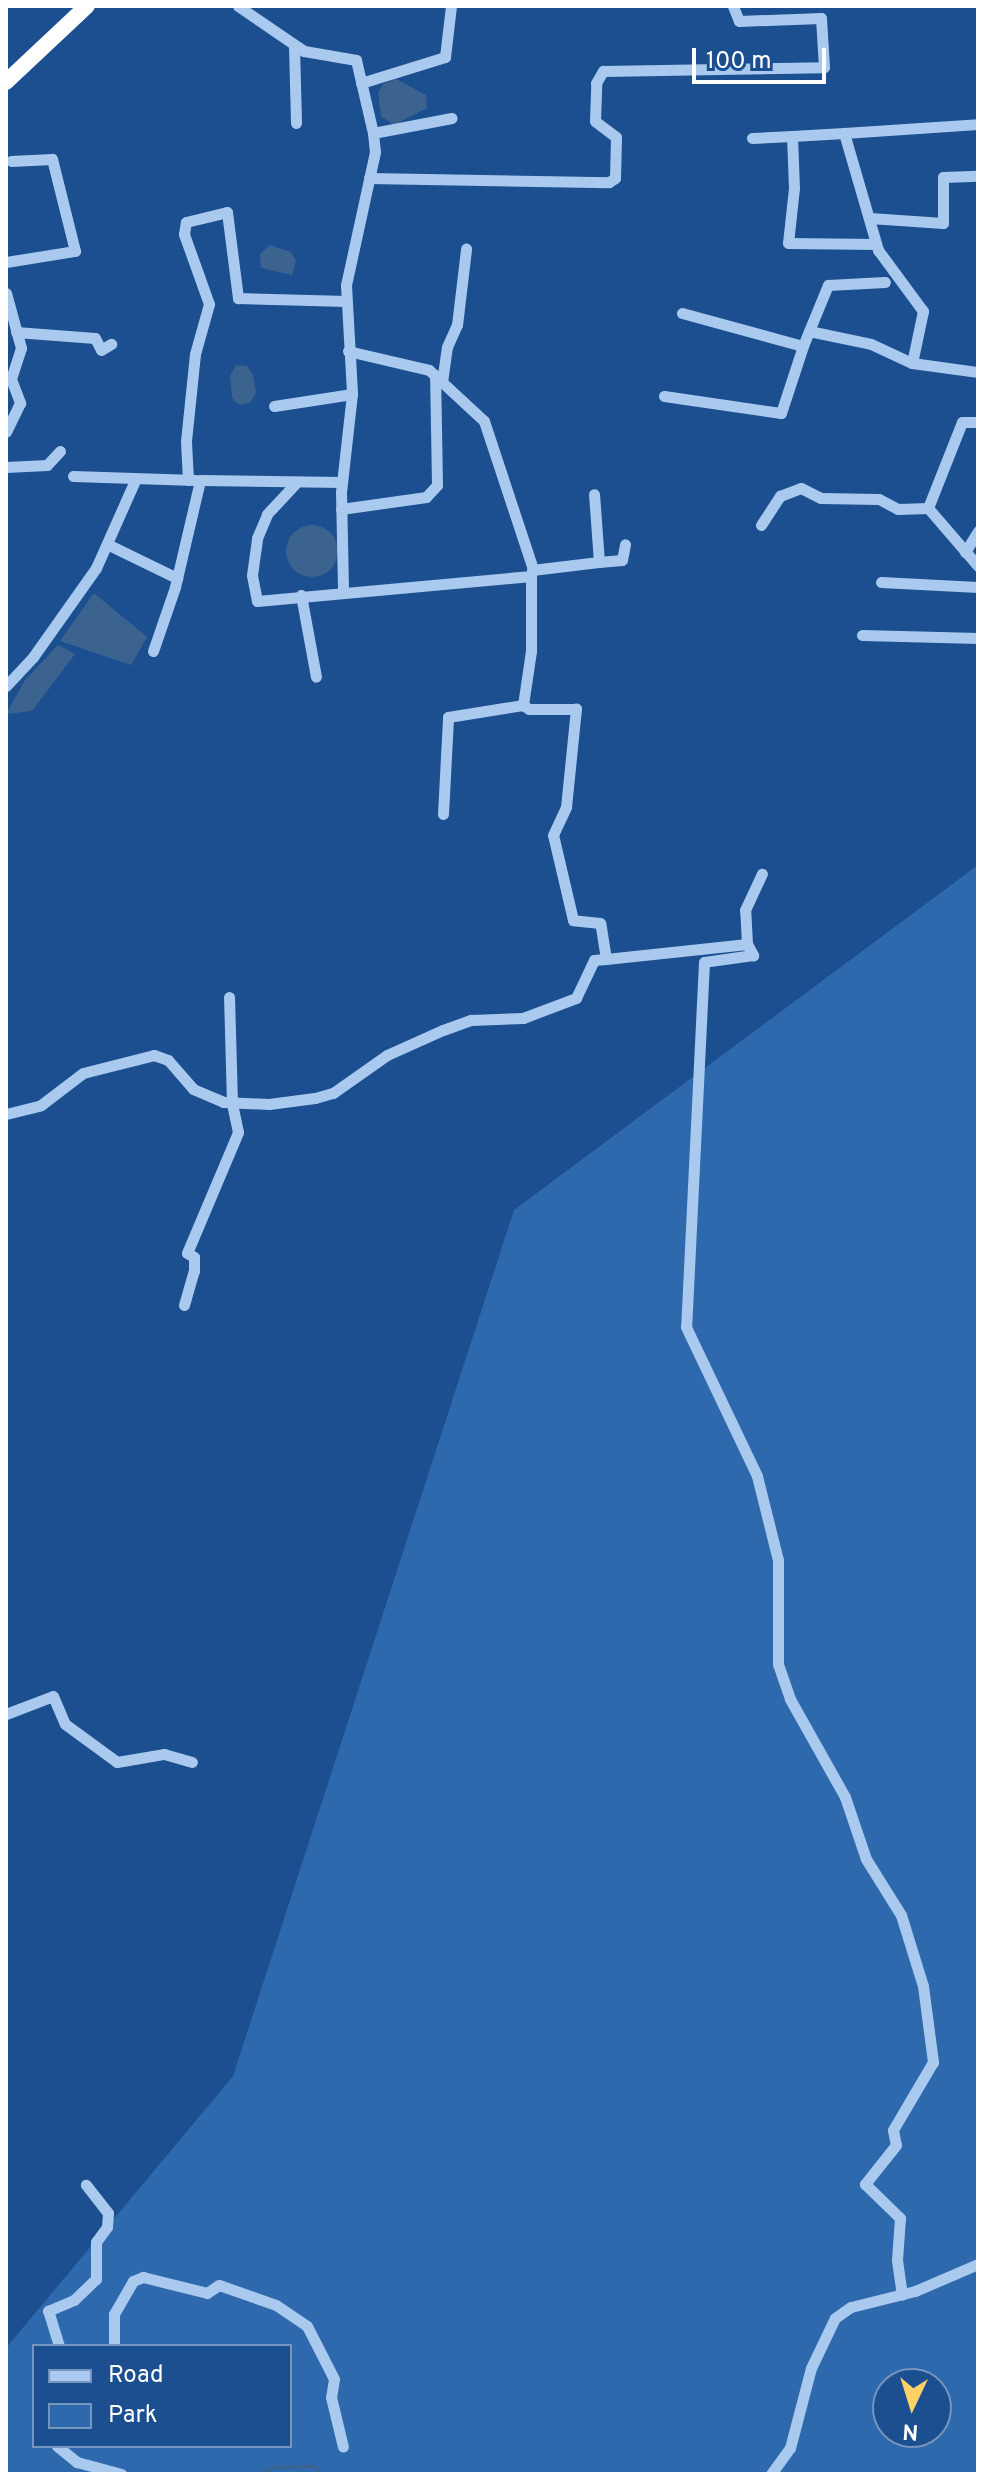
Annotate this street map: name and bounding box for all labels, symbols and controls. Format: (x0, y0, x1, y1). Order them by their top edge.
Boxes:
scale bar (696, 32, 830, 82)
text: 100 m (706, 47, 772, 77)
legend (32, 2344, 292, 2448)
text: Road (108, 2361, 164, 2391)
north arrow (872, 2368, 952, 2448)
text: Park (108, 2401, 158, 2431)
text: N (902, 2416, 919, 2444)

